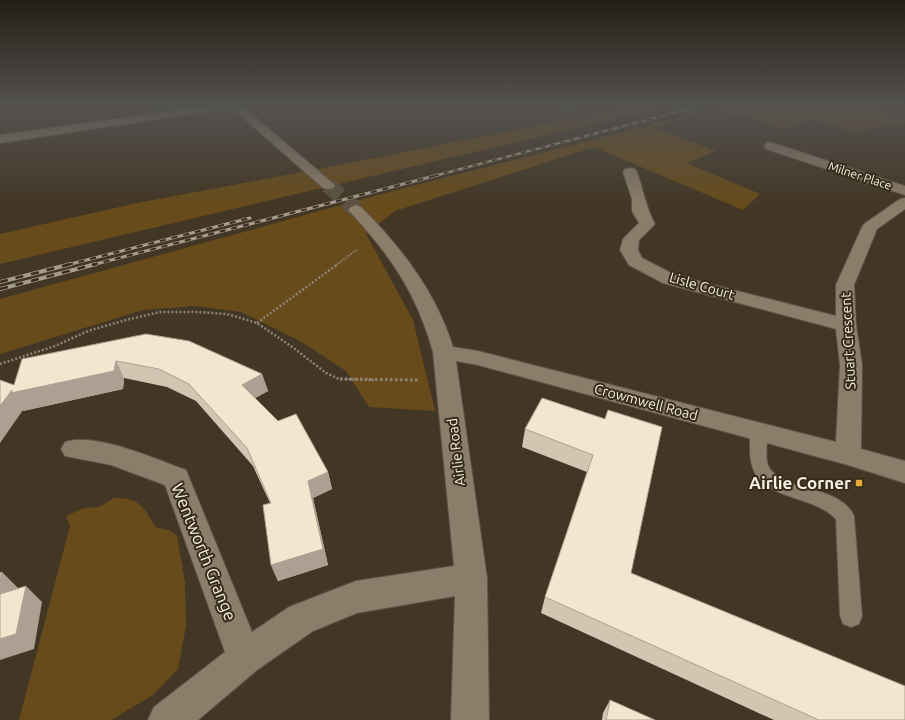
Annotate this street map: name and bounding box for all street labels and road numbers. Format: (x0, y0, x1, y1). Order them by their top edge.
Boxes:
street label: Milner Place (827, 159, 894, 192)
street label: Lisle Court (668, 269, 737, 303)
street label: Stuart Crescent (837, 291, 859, 390)
street label: Crowmwell Road (593, 381, 699, 423)
street label: Airlie Road (444, 417, 468, 487)
street label: Wentworth Grange (168, 480, 241, 623)

